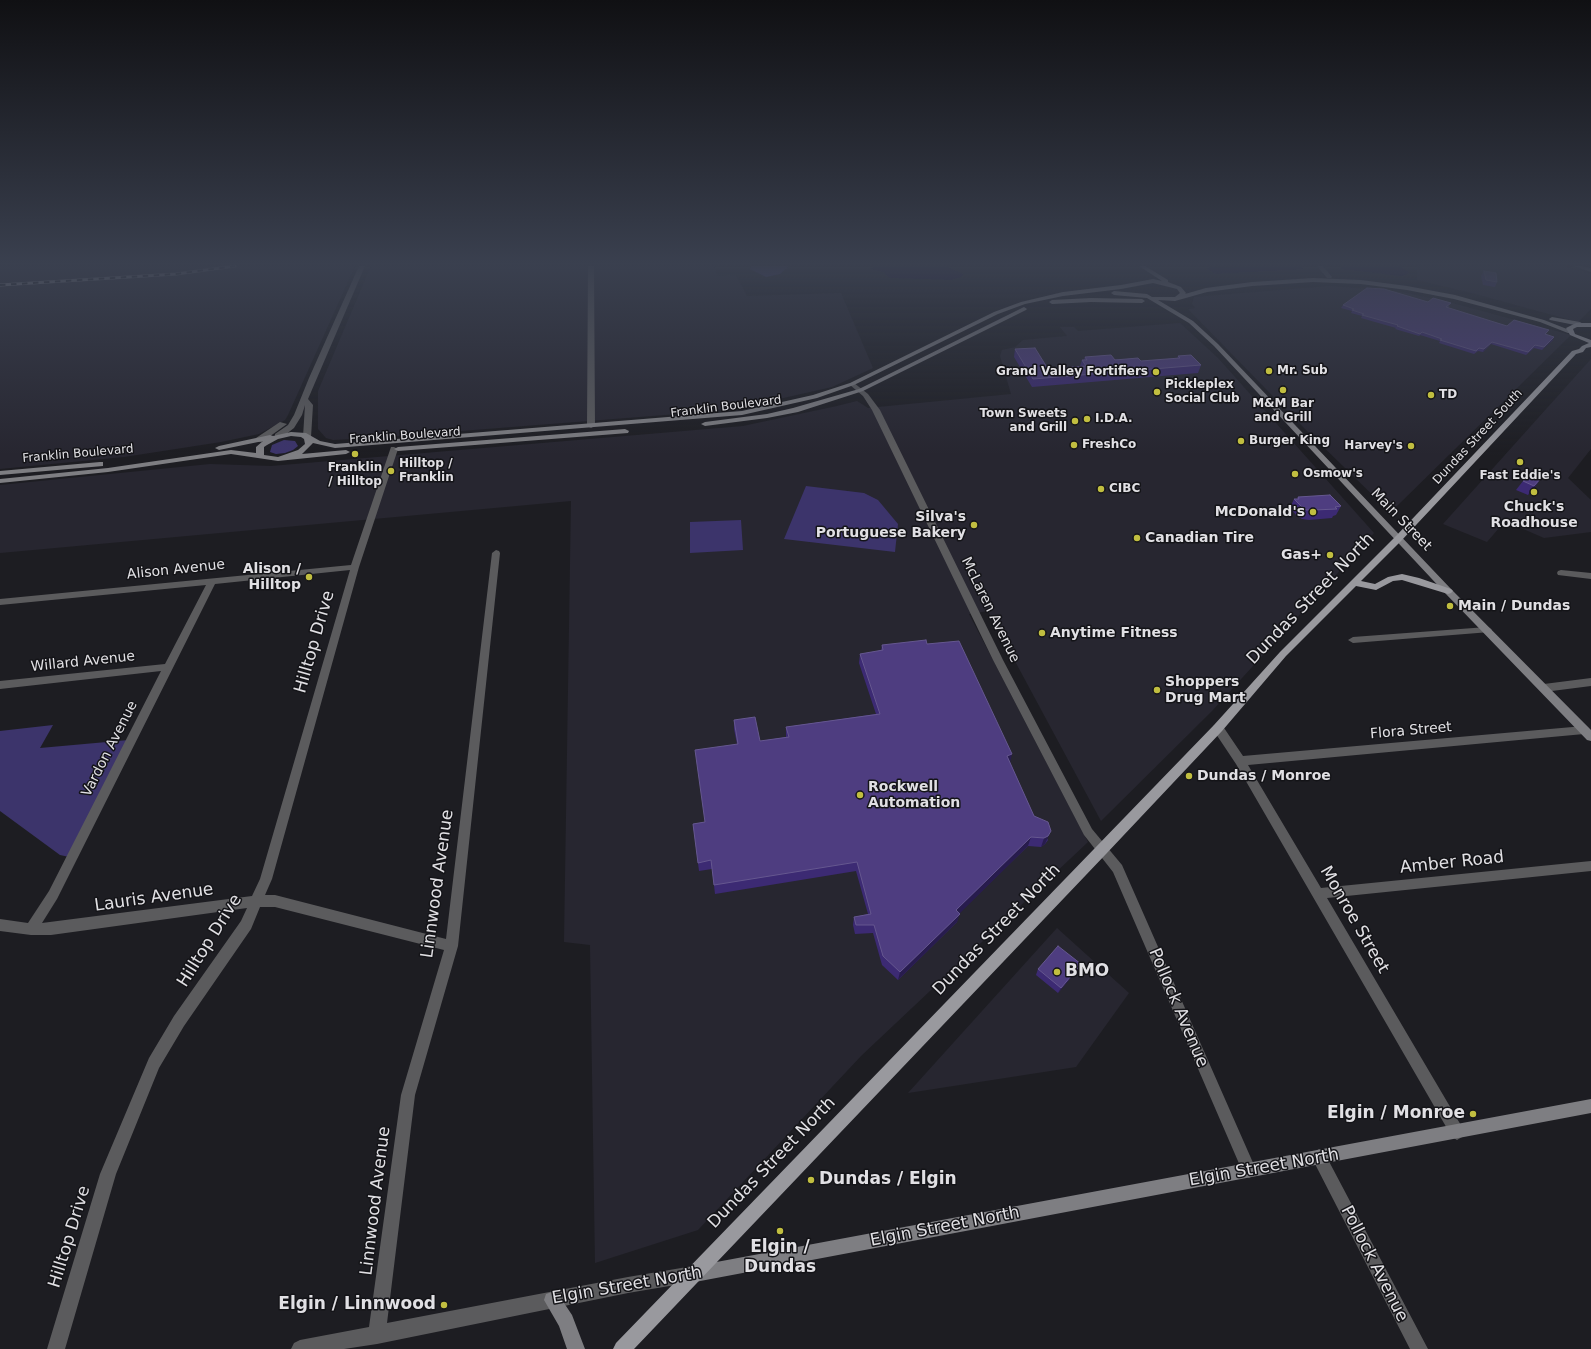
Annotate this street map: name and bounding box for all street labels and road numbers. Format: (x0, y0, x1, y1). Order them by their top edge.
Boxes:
street label: Dundas Street South (1430, 387, 1526, 487)
street label: Franklin Boulevard (670, 393, 782, 421)
street label: Franklin Boulevard (349, 425, 461, 447)
street label: Franklin Boulevard (22, 442, 134, 466)
street label: Main Street (1367, 485, 1435, 555)
street label: Dundas Street North (1243, 529, 1379, 669)
street label: McLaren Avenue (957, 554, 1023, 666)
street label: Alison Avenue (126, 556, 226, 584)
street label: Hilltop Drive (291, 588, 339, 696)
street label: Willard Avenue (30, 648, 136, 676)
street label: Vardon Avenue (79, 698, 141, 800)
street label: Flora Street (1370, 719, 1452, 743)
street label: Linnwood Avenue (417, 808, 459, 960)
street label: Amber Road (1399, 847, 1505, 879)
street label: Dundas Street North (929, 860, 1065, 1000)
street label: Monroe Street (1315, 863, 1393, 977)
street label: Lauris Avenue (93, 880, 215, 916)
street label: Hilltop Drive (173, 891, 247, 991)
street label: Pollock Avenue (1144, 945, 1212, 1071)
street label: Dundas Street North (704, 1093, 840, 1233)
street label: Linnwood Avenue (357, 1125, 395, 1277)
street label: Elgin Street North (1188, 1145, 1340, 1191)
street label: Hilltop Drive (45, 1184, 95, 1290)
street label: Elgin Street North (869, 1203, 1021, 1251)
street label: Pollock Avenue (1336, 1203, 1412, 1325)
street label: Elgin Street North (551, 1263, 703, 1309)

